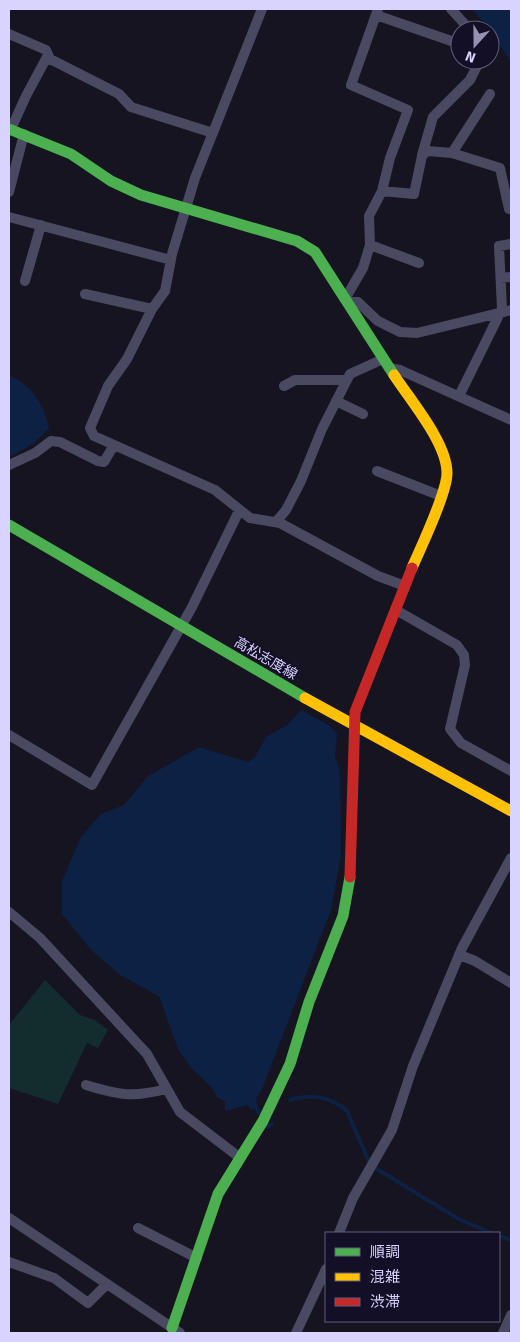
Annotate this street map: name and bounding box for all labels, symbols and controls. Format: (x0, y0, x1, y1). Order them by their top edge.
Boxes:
north arrow (450, 20, 500, 70)
text: N (463, 47, 478, 66)
street label: 高松志度線 (231, 634, 300, 683)
legend (325, 1232, 500, 1322)
text: 順調 (370, 1243, 400, 1261)
text: 混雑 (370, 1268, 400, 1286)
text: 渋滞 (370, 1293, 400, 1311)

